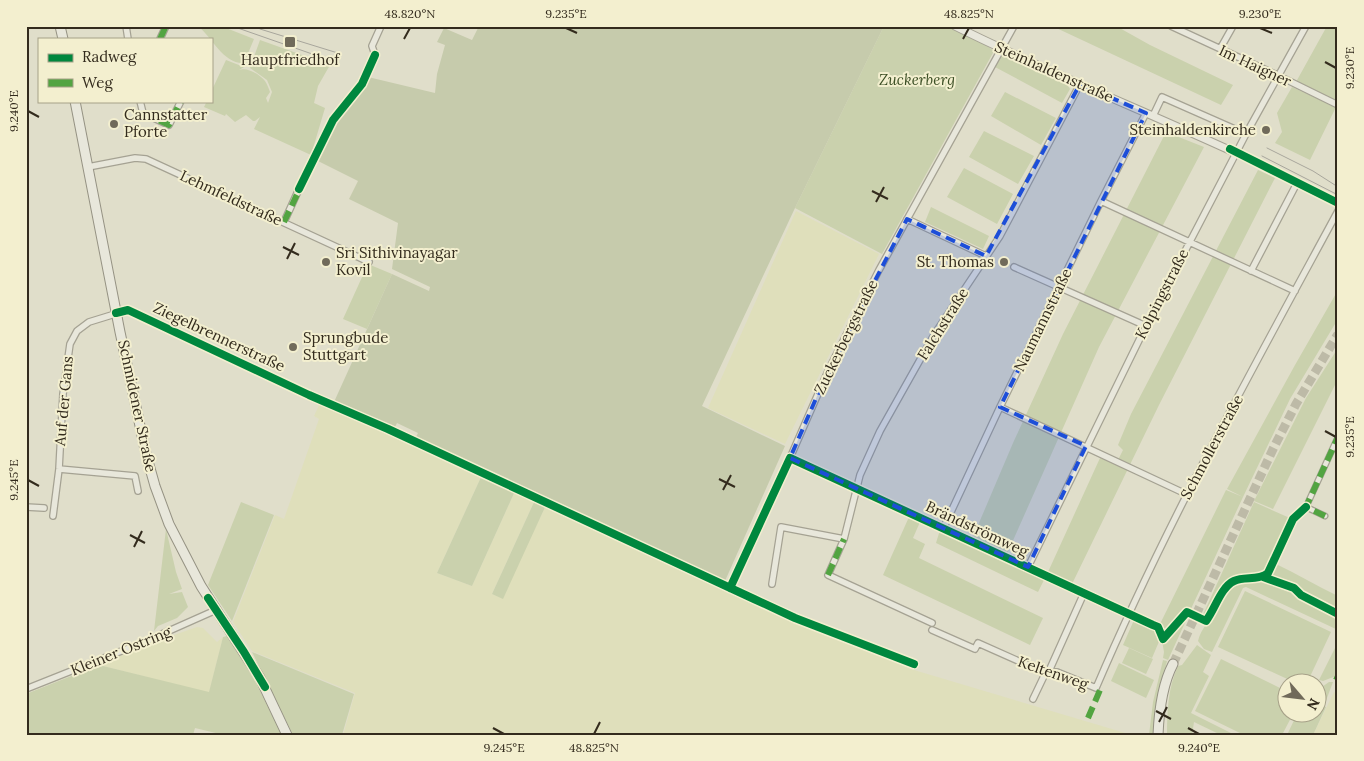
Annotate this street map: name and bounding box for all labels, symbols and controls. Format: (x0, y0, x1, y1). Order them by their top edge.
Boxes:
text: 48.820°N (385, 6, 435, 21)
text: 9.235°E (545, 6, 587, 21)
text: 48.825°N (944, 6, 994, 21)
text: 9.230°E (1239, 6, 1281, 21)
marker: Hauptfriedhof (283, 35, 297, 49)
street label: Steinhaldenstraße (992, 37, 1117, 106)
legend (38, 38, 212, 102)
street label: Im Haigner (1216, 40, 1295, 91)
text: Radweg (82, 47, 137, 66)
text: 9.230°E (1342, 47, 1357, 89)
place label: Hauptfriedhof (241, 50, 340, 69)
park label: Zuckerberg (879, 70, 955, 89)
text: Weg (82, 73, 113, 92)
text: 9.240°E (6, 90, 21, 132)
place label: Cannstatter Pforte (124, 105, 208, 141)
marker: Cannstatter Pforte (108, 118, 120, 130)
place label: Steinhaldenkirche (1130, 120, 1256, 139)
marker: Steinhaldenkirche (1260, 124, 1272, 136)
street label: Lehmfeldstraße (177, 166, 285, 230)
place label: Sri Sithivinayagar Kovil (336, 243, 458, 279)
street label: Kolpingstraße (1131, 246, 1192, 342)
place label: St. Thomas (917, 252, 994, 271)
marker: Sri Sithivinayagar Kovil (320, 256, 332, 268)
marker: St. Thomas (998, 256, 1010, 268)
street label: Naumannstraße (1009, 265, 1076, 375)
street label: Zuckerbergstraße (810, 276, 882, 397)
street label: Falchstraße (913, 284, 972, 363)
street label: Ziegelbrennerstraße (150, 298, 288, 375)
place label: Sprungbude Stuttgart (303, 328, 388, 364)
street label: Schmidener Straße (114, 338, 161, 474)
marker: Sprungbude Stuttgart (287, 341, 299, 353)
street label: Auf der Gans (50, 355, 77, 448)
street label: Schmollerstraße (1176, 391, 1247, 502)
text: 9.235°E (1342, 416, 1357, 458)
text: 9.245°E (6, 459, 21, 501)
street label: Brändströmweg (923, 496, 1032, 561)
street label: Kleiner Ostring (68, 621, 175, 679)
street label: Keltenweg (1015, 652, 1092, 694)
north arrow (1276, 674, 1326, 724)
text: N (1303, 695, 1324, 713)
text: 9.245°E (483, 740, 525, 755)
text: 48.825°N (569, 740, 619, 755)
text: 9.240°E (1178, 740, 1220, 755)

